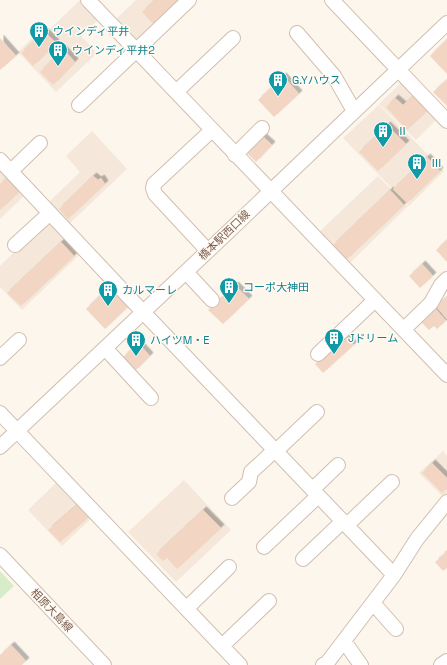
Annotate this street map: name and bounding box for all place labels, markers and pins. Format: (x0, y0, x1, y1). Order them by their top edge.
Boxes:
building icon: ウインディ平井 (28, 20, 50, 48)
place label: ウインディ平井 (53, 24, 129, 38)
building icon: ウインディ平井2 (47, 39, 69, 67)
place label: ウインディ平井2 (72, 43, 155, 57)
building icon: G.Yハウス (267, 69, 289, 97)
place label: G.Yハウス (292, 73, 341, 87)
building icon: Ⅱ (372, 120, 394, 148)
place label: Ⅱ (397, 124, 408, 138)
building icon: Ⅲ (406, 152, 428, 180)
place label: Ⅲ (431, 156, 442, 170)
building icon: コーポ大神田 (218, 276, 240, 304)
building icon: カルマーレ (97, 279, 119, 307)
place label: コーポ大神田 (243, 280, 309, 294)
place label: カルマーレ (122, 283, 177, 297)
building icon: Jドリーム (323, 327, 345, 355)
building icon: ハイツM・E (125, 329, 147, 357)
place label: Jドリーム (348, 331, 398, 345)
place label: ハイツM・E (150, 333, 210, 347)

